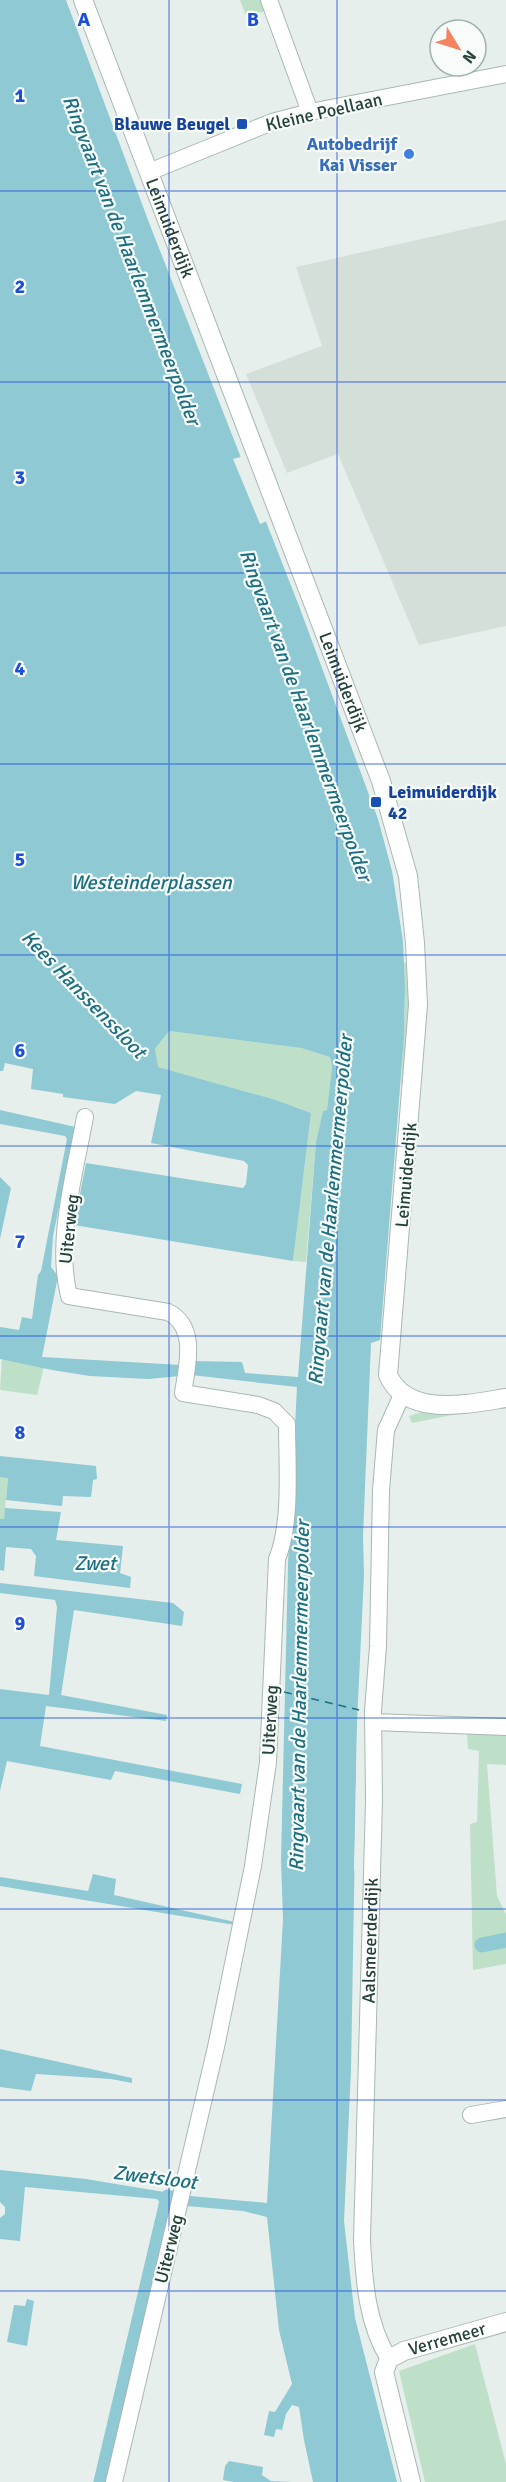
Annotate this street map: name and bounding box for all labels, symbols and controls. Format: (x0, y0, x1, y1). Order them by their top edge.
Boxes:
text: A (78, 7, 91, 32)
text: B (247, 7, 259, 32)
north arrow (428, 18, 488, 78)
text: N (458, 46, 480, 67)
text: 1 (15, 83, 26, 108)
street label: Kleine Poellaan (264, 88, 384, 136)
water label: Ringvaart van de Haarlemmermeerpolder (57, 92, 207, 431)
place label: Blauwe Beugel (114, 113, 230, 135)
marker: Blauwe Beugel (235, 117, 249, 131)
place label: Autobedrijf Kai Visser (307, 133, 398, 176)
marker: Autobedrijf Kai Visser (402, 147, 416, 161)
street label: Leimuiderdijk (141, 175, 199, 281)
text: 2 (15, 274, 25, 299)
text: 3 (15, 465, 25, 490)
water label: Ringvaart van de Haarlemmermeerpolder (234, 546, 378, 887)
street label: Leimuiderdijk (314, 629, 372, 735)
text: 4 (15, 656, 26, 681)
place label: Leimuiderdijk 42 (388, 781, 497, 824)
marker: Leimuiderdijk 42 (369, 795, 383, 809)
text: 5 (15, 847, 25, 872)
water label: Westeinderplassen (70, 870, 233, 895)
water label: Kees Hanssenssloot (16, 925, 153, 1065)
water label: Ringvaart van de Haarlemmermeerpolder (303, 1031, 358, 1386)
text: 6 (15, 1038, 26, 1063)
street label: Leimuiderdijk (390, 1122, 422, 1228)
street label: Uiterweg (54, 1193, 84, 1265)
text: 7 (15, 1229, 26, 1254)
text: 8 (15, 1420, 26, 1445)
water label: Ringvaart van de Haarlemmermeerpolder (284, 1518, 315, 1872)
water label: Zwet (74, 1551, 118, 1576)
text: 9 (15, 1611, 26, 1636)
street label: Uiterweg (257, 1684, 283, 1756)
street label: Aalsmeerderdijk (357, 1877, 383, 2004)
water label: Zwetsloot (112, 2160, 200, 2195)
street label: Uiterweg (150, 2212, 188, 2286)
street label: Verremeer (406, 2317, 489, 2360)

